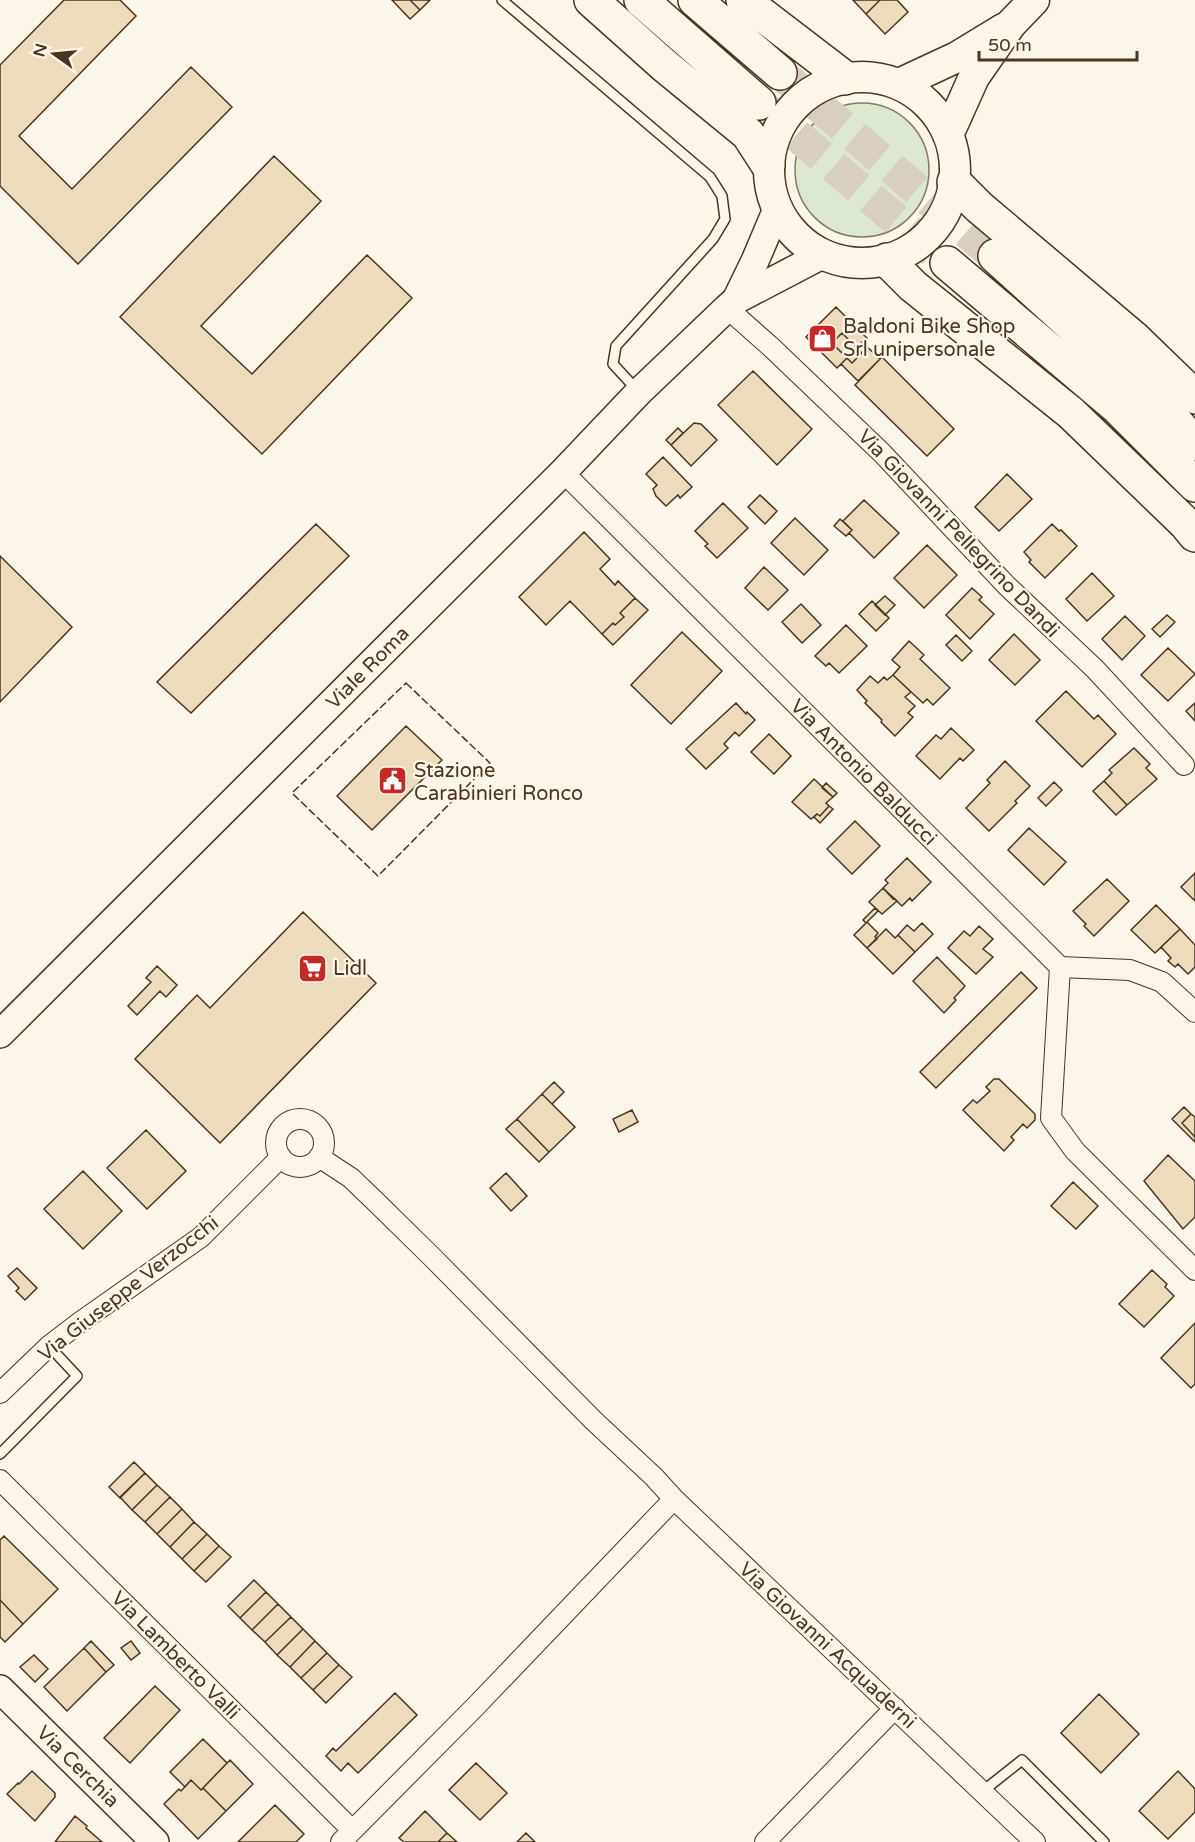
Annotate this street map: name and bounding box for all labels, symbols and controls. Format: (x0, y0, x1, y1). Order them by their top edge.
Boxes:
north arrow (24, 24, 84, 84)
scale bar (979, 24, 1136, 62)
text: 50 m (988, 34, 1032, 56)
text: N (29, 42, 52, 59)
place label: Baldoni Bike Shop Srl unipersonale (843, 315, 1015, 362)
shop icon: Baldoni Bike Shop Srl unipersonale (806, 322, 838, 354)
street label: Via Giovanni Pellegrino Dandi (852, 425, 1064, 643)
street label: Viale Roma (322, 622, 415, 715)
street label: Via Antonio Balducci (785, 695, 941, 851)
place label: Stazione Carabinieri Ronco (414, 759, 583, 806)
public building icon: Stazione Carabinieri Ronco (377, 765, 409, 797)
supermarket icon: Lidl (296, 952, 328, 984)
place label: Lidl (333, 957, 367, 981)
street label: Via Giuseppe Verzocchi (34, 1211, 224, 1367)
street label: Via Giovanni Acquaderni (734, 1557, 921, 1734)
street label: Via Lamberto Valli (106, 1587, 244, 1725)
street label: Via Cerchia (31, 1721, 124, 1813)

